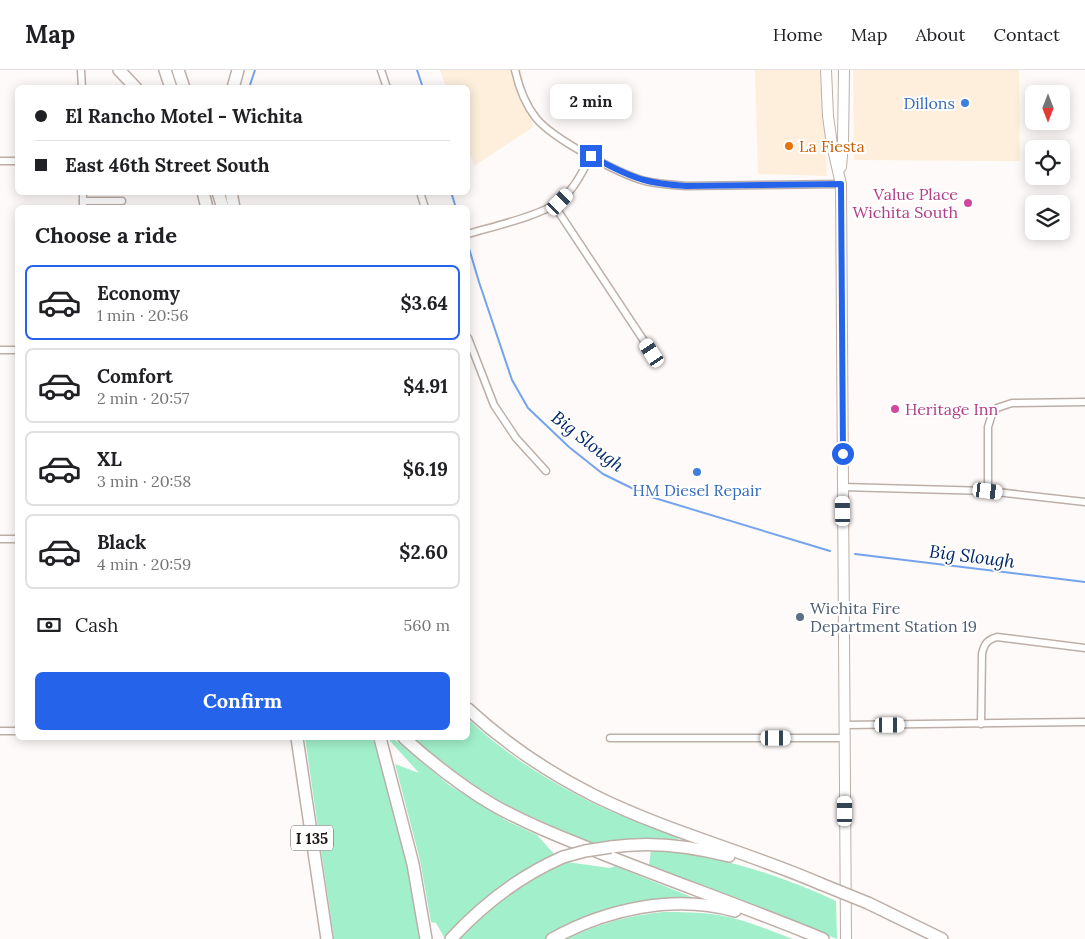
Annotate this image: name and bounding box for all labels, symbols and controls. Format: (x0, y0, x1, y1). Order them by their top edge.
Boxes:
text: Map (25, 19, 75, 50)
text: Home (773, 23, 823, 46)
text: Map (851, 23, 887, 46)
text: About (915, 23, 965, 46)
text: Contact (993, 23, 1060, 46)
callout: 2 min (550, 83, 632, 118)
north arrow (1025, 85, 1070, 130)
map controls (1025, 85, 1070, 240)
text: 2 min (570, 91, 612, 111)
place label: Dillons (903, 93, 955, 113)
marker: Dillons (959, 97, 971, 109)
text: El Rancho Motel - Wichita (65, 104, 303, 128)
place label: La Fiesta (799, 136, 865, 156)
marker: La Fiesta (783, 140, 795, 152)
button: locate (1025, 140, 1070, 185)
route end (580, 145, 602, 167)
text: East 46th Street South (65, 153, 270, 177)
place label: Value Place Wichita South (853, 184, 958, 222)
car (544, 186, 575, 218)
button: layers (1025, 195, 1070, 240)
marker: Value Place Wichita South (962, 197, 974, 209)
text: Choose a ride (35, 221, 177, 249)
icon: car (37, 280, 82, 325)
text: Economy (97, 281, 180, 305)
text: $3.64 (400, 291, 448, 315)
text: 1 min · 20:56 (97, 305, 188, 325)
car (637, 336, 666, 370)
icon: car (37, 363, 82, 408)
text: Comfort (97, 364, 173, 388)
text: $4.91 (403, 374, 448, 398)
text: 2 min · 20:57 (97, 388, 189, 408)
place label: Heritage Inn (905, 399, 999, 419)
marker: Heritage Inn (889, 403, 901, 415)
water label: Big Slough (547, 405, 630, 477)
route start (832, 443, 854, 465)
icon: car (37, 446, 82, 491)
text: XL (97, 447, 122, 471)
text: $6.19 (403, 457, 448, 481)
marker: HM Diesel Repair (691, 466, 703, 478)
text: 3 min · 20:58 (97, 471, 191, 491)
place label: HM Diesel Repair (633, 480, 762, 500)
car (972, 482, 1003, 500)
car (835, 496, 850, 526)
icon: car (37, 529, 82, 574)
text: Black (97, 530, 146, 554)
water label: Big Slough (928, 539, 1017, 573)
text: $2.60 (399, 540, 448, 564)
text: 4 min · 20:59 (97, 554, 191, 574)
place label: Wichita Fire Department Station 19 (810, 598, 977, 636)
icon: cash (35, 611, 63, 639)
marker: Wichita Fire Department Station 19 (794, 611, 806, 623)
text: Cash (75, 613, 118, 637)
text: 560 m (404, 615, 450, 635)
button: Confirm (35, 672, 450, 730)
car (875, 718, 905, 733)
car (761, 731, 791, 746)
car (837, 796, 852, 826)
road number: I 135 (291, 826, 333, 850)

